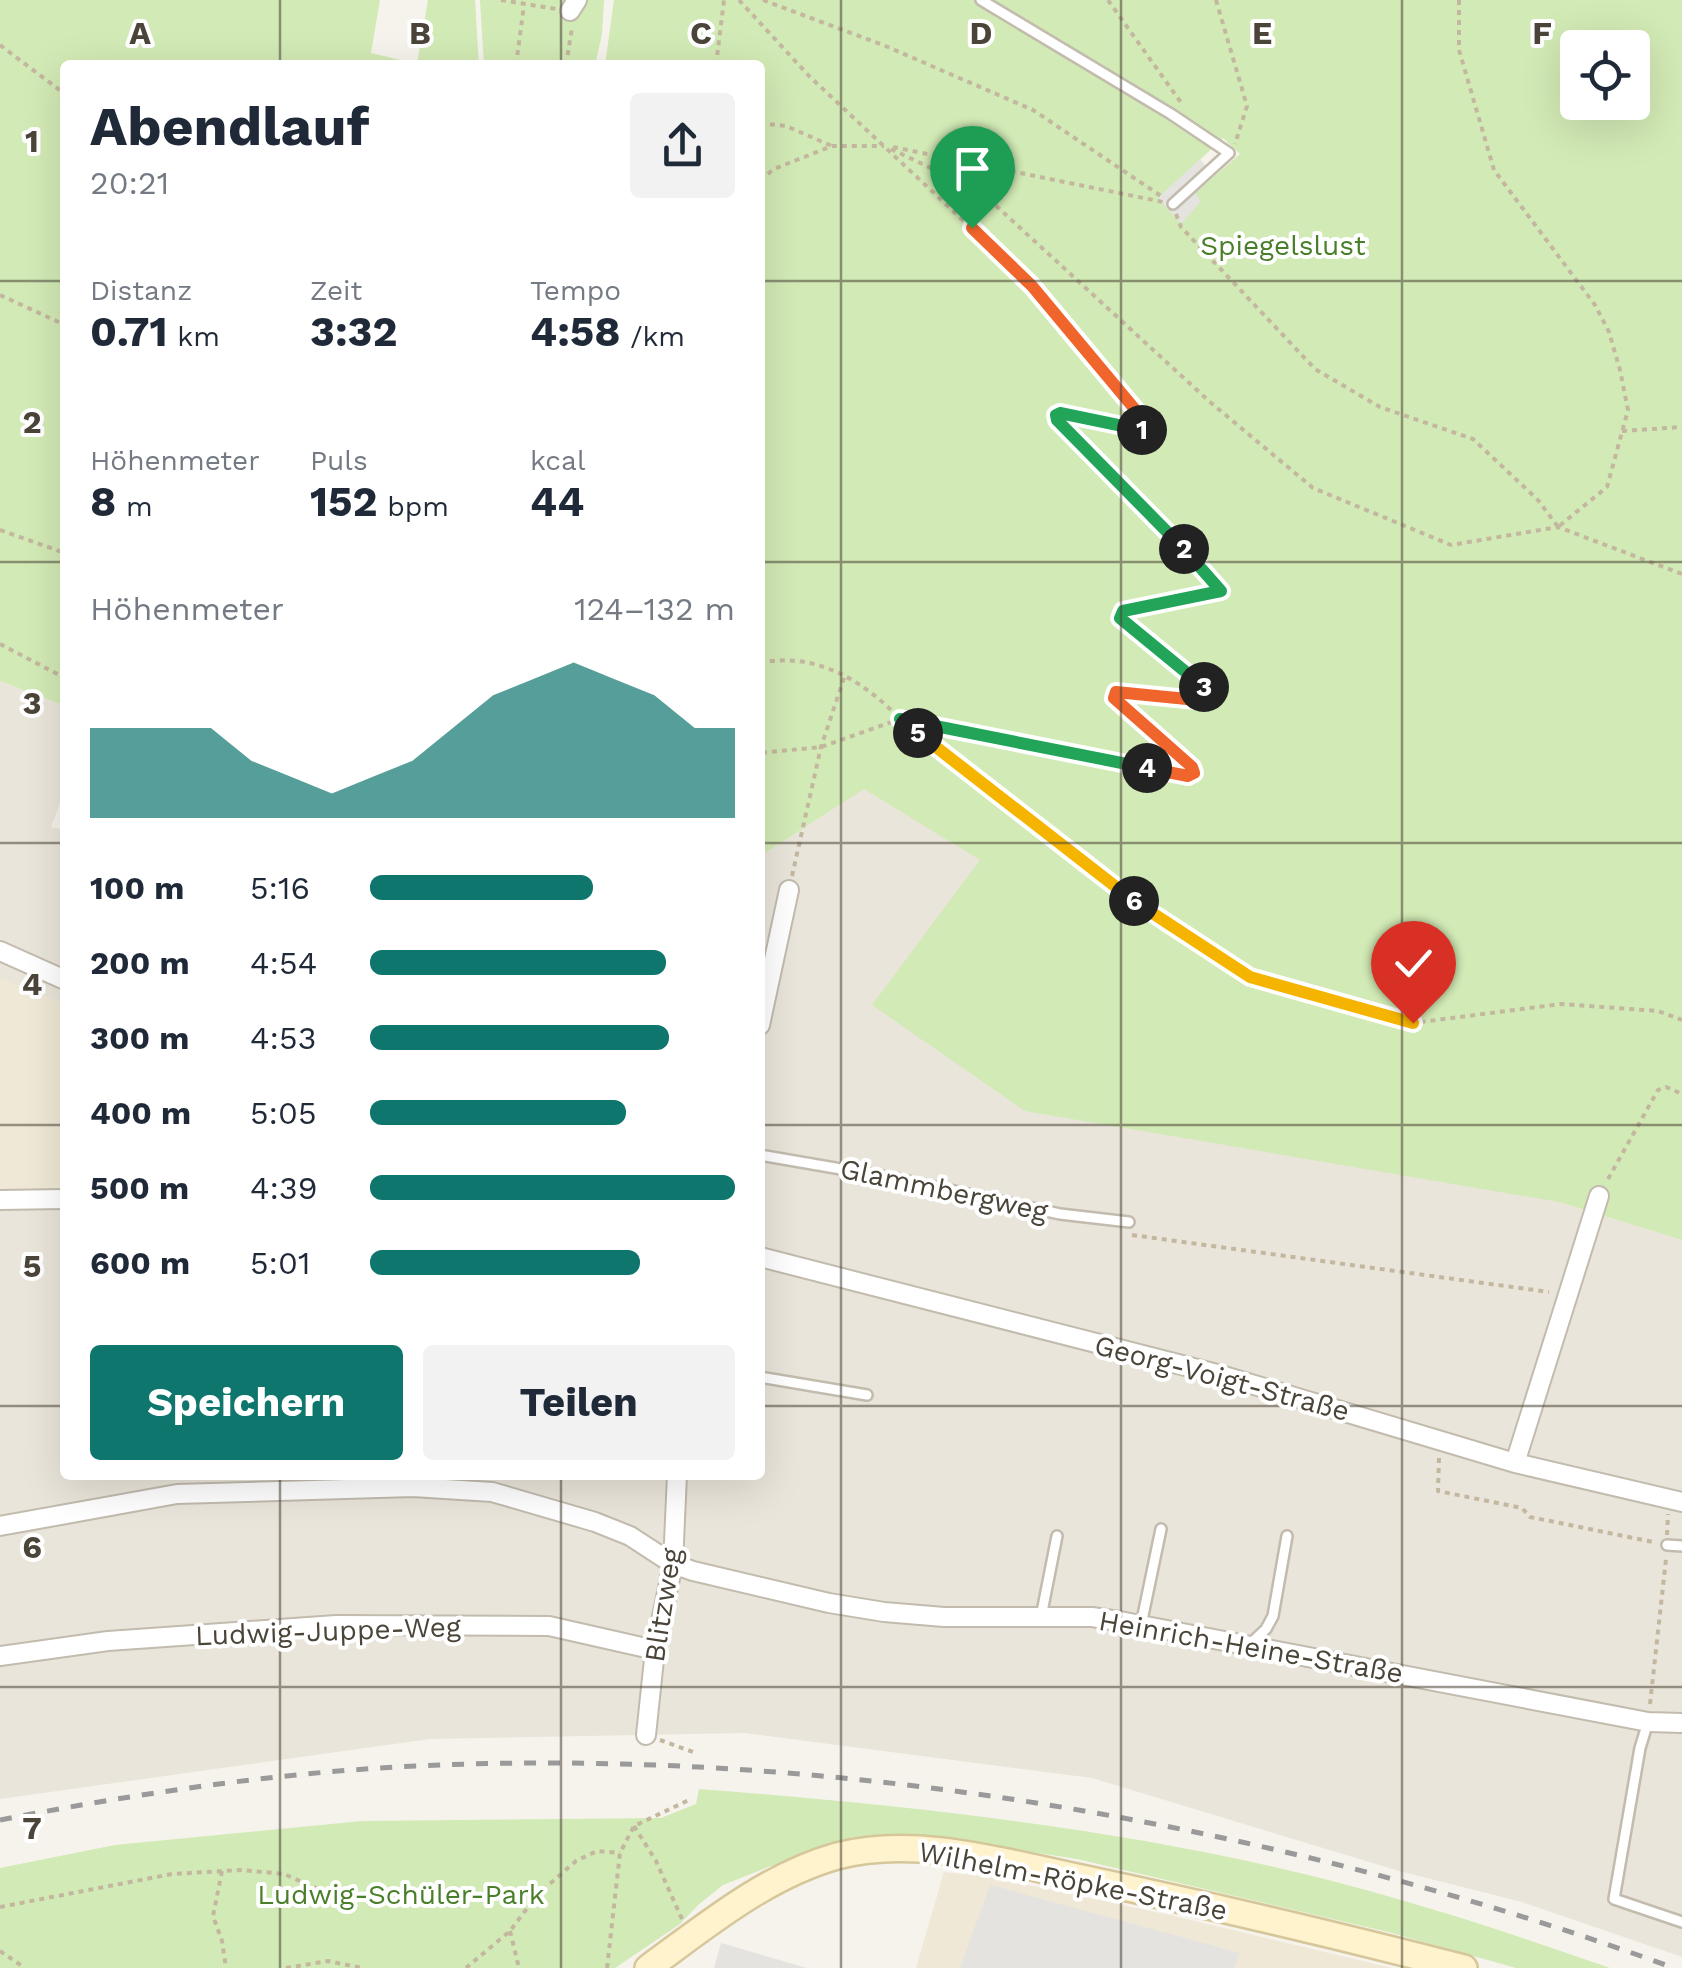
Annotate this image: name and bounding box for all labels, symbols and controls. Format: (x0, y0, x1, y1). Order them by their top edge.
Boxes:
text: A (129, 14, 151, 52)
text: B (409, 14, 431, 52)
text: C (690, 14, 712, 52)
text: D (970, 14, 992, 52)
text: E (1252, 14, 1272, 52)
text: F (1532, 14, 1552, 52)
map controls (1560, 30, 1650, 120)
button: locate (1560, 30, 1650, 120)
button: share (630, 93, 735, 198)
text: Abendlauf (90, 94, 369, 158)
text: 1 (25, 122, 39, 160)
pin (930, 126, 1015, 229)
icon: arrive (945, 141, 1000, 196)
text: 20:21 (90, 164, 169, 202)
park label: Spiegelslust (1200, 229, 1366, 262)
text: Distanz (90, 274, 192, 307)
text: Zeit (310, 274, 362, 307)
text: Tempo (530, 274, 621, 307)
text: 0.71 (90, 307, 168, 356)
text: 3:32 (310, 307, 398, 356)
text: 4:58 (530, 307, 621, 356)
text: km (168, 320, 220, 353)
text: /km (621, 320, 685, 353)
text: 2 (22, 403, 42, 441)
pin: 1 (1117, 405, 1167, 455)
text: 1 (1136, 413, 1148, 446)
text: Höhenmeter (90, 444, 260, 477)
text: Puls (310, 444, 368, 477)
text: kcal (530, 444, 585, 477)
text: 8 (90, 477, 116, 526)
text: 152 (310, 477, 378, 526)
text: 44 (530, 477, 584, 526)
text: m (116, 490, 153, 523)
text: bpm (378, 490, 449, 523)
pin: 2 (1159, 524, 1209, 574)
text: 2 (1176, 532, 1192, 565)
text: Höhenmeter (90, 590, 284, 628)
text: 124–132 m (574, 590, 735, 628)
pin: 3 (1179, 662, 1229, 712)
text: 3 (1196, 670, 1212, 703)
text: 3 (23, 684, 41, 722)
pin: 5 (893, 708, 943, 758)
text: 5 (910, 716, 926, 749)
pin: 4 (1122, 743, 1172, 793)
text: 4 (1138, 751, 1156, 784)
text: 100 m (90, 869, 184, 907)
text: 5:16 (250, 869, 310, 907)
pin: 6 (1109, 876, 1159, 926)
text: 6 (1125, 884, 1143, 917)
pin (1371, 921, 1456, 1024)
icon: check (1386, 936, 1441, 991)
text: 200 m (90, 944, 190, 982)
text: 4:54 (250, 944, 317, 982)
text: 4 (22, 965, 42, 1003)
text: 300 m (90, 1019, 189, 1057)
text: 4:53 (250, 1019, 316, 1057)
text: 400 m (90, 1094, 191, 1132)
text: 5:05 (250, 1094, 317, 1132)
street label: Glammbergweg (837, 1152, 1051, 1228)
text: 500 m (90, 1169, 189, 1207)
text: 4:39 (250, 1169, 317, 1207)
text: 600 m (90, 1244, 190, 1282)
text: 5:01 (250, 1244, 310, 1282)
text: 5 (23, 1247, 41, 1285)
street label: Georg-Voigt-Straße (1091, 1328, 1353, 1428)
button: Speichern (90, 1345, 403, 1460)
button: Teilen (423, 1345, 735, 1460)
text: 6 (22, 1528, 42, 1566)
street label: Blitzweg (638, 1546, 688, 1664)
street label: Heinrich-Heine-Straße (1096, 1604, 1406, 1690)
street label: Ludwig-Juppe-Weg (195, 1610, 461, 1652)
text: 7 (22, 1809, 42, 1847)
street label: Wilhelm-Röpke-Straße (916, 1835, 1230, 1927)
park label: Ludwig-Schüler-Park (257, 1878, 545, 1911)

